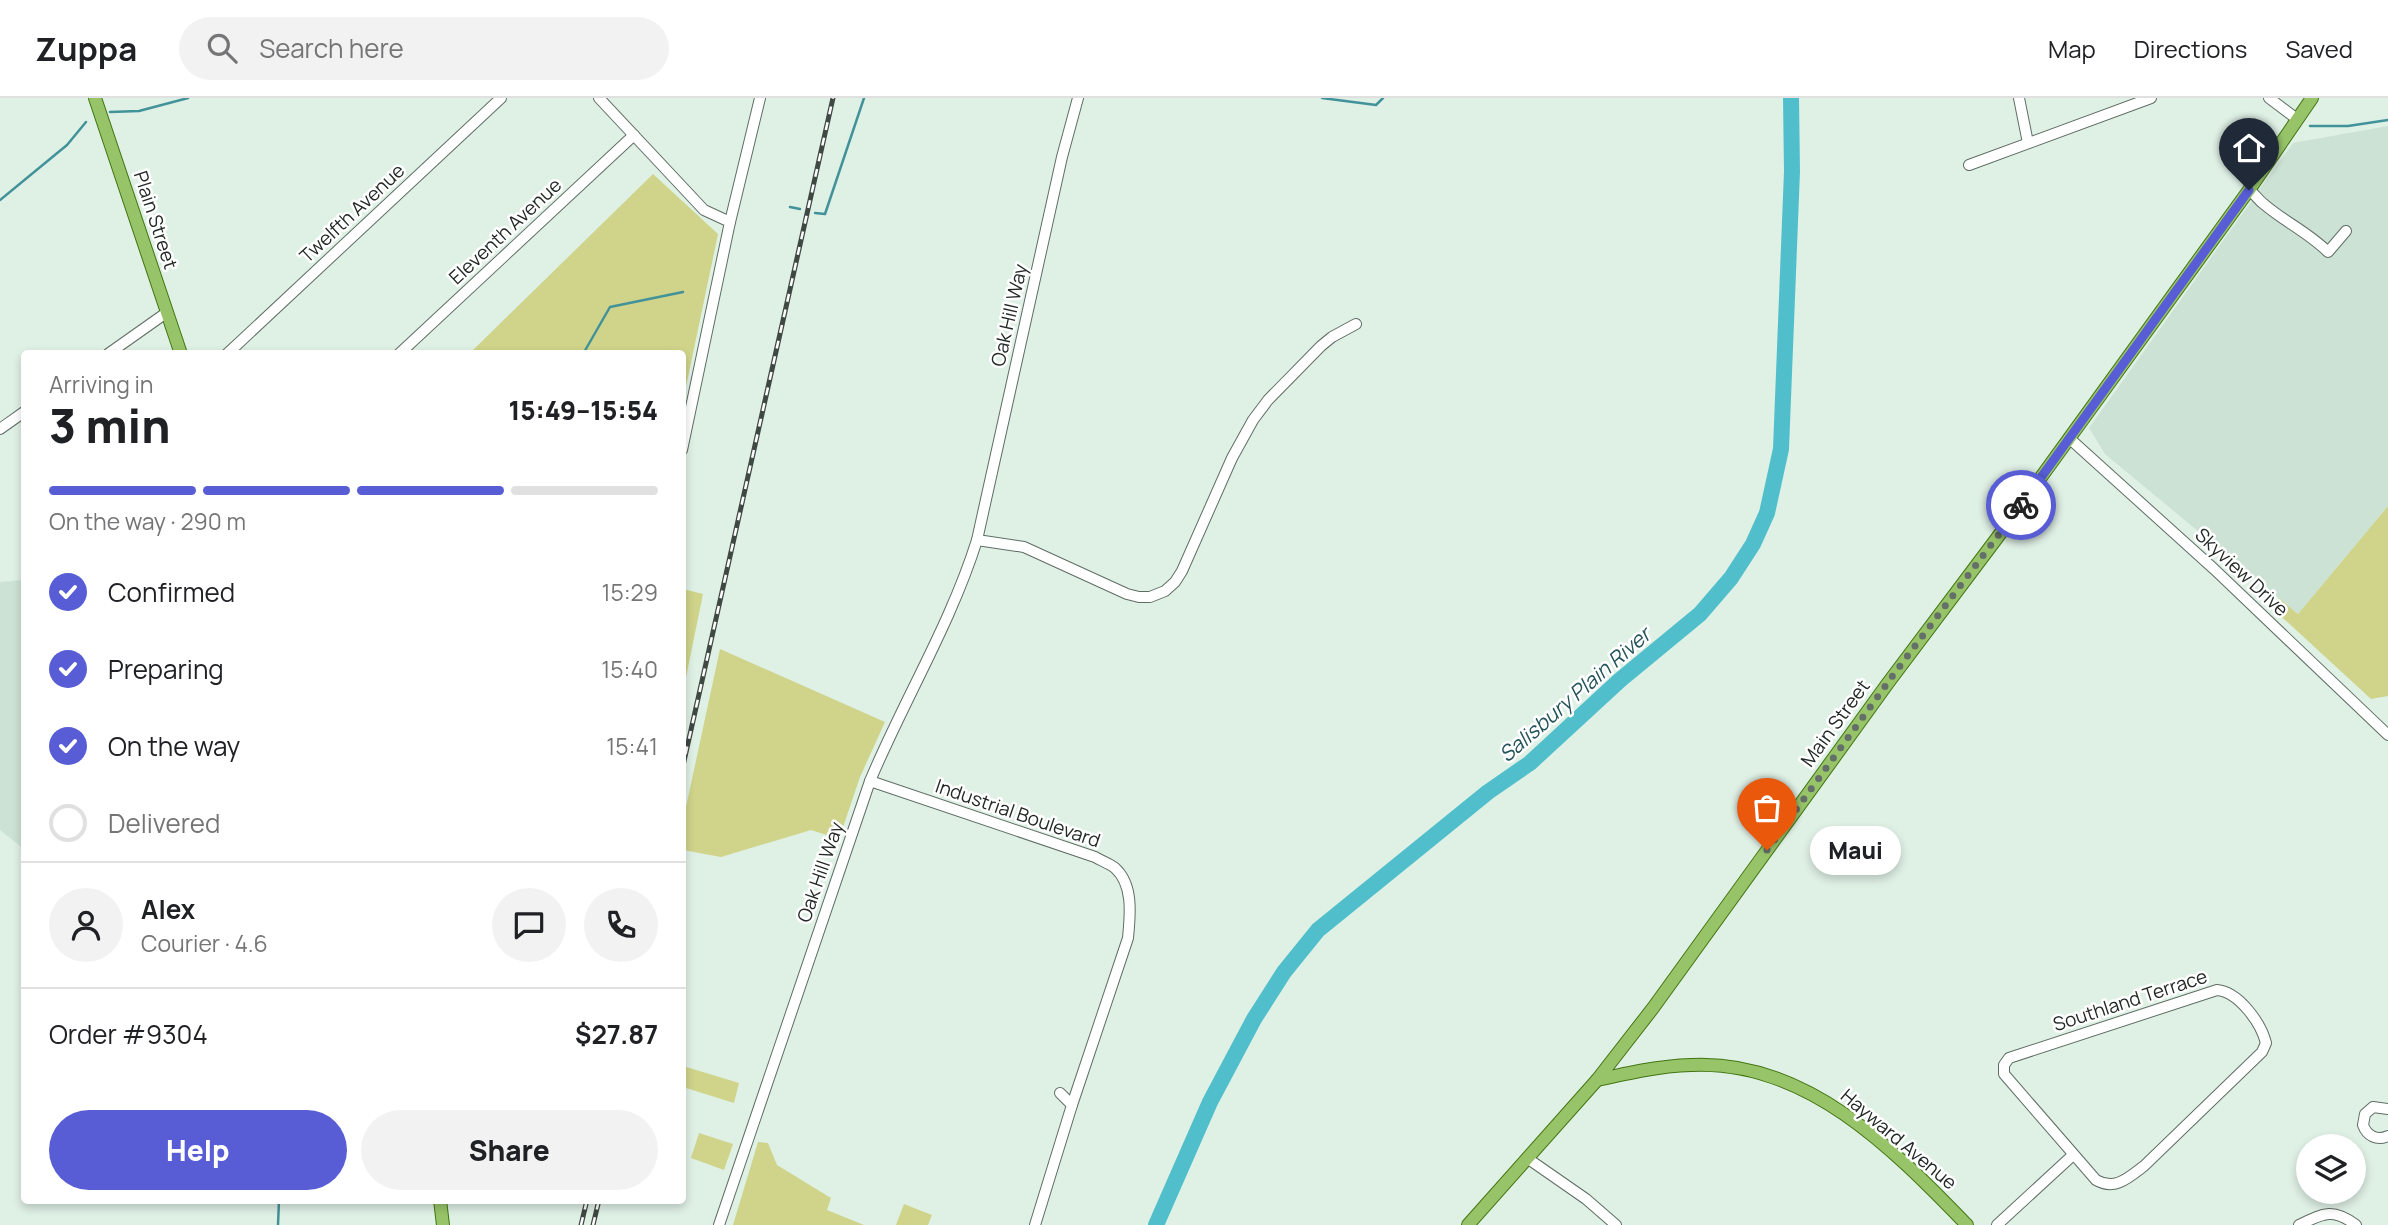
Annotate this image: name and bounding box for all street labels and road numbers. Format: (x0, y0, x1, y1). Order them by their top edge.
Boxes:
street label: Twelfth Avenue (294, 158, 410, 268)
street label: Plain Street (128, 168, 184, 272)
street label: Eleventh Avenue (443, 172, 567, 290)
street label: Oak Hill Way (985, 261, 1033, 369)
street label: Skyview Drive (2190, 522, 2294, 622)
street label: Main Street (1795, 674, 1875, 772)
street label: Industrial Boulevard (932, 773, 1104, 853)
street label: Oak Hill Way (791, 818, 849, 926)
street label: Southland Terrace (2050, 963, 2210, 1037)
street label: Hayward Avenue (1835, 1083, 1963, 1195)

